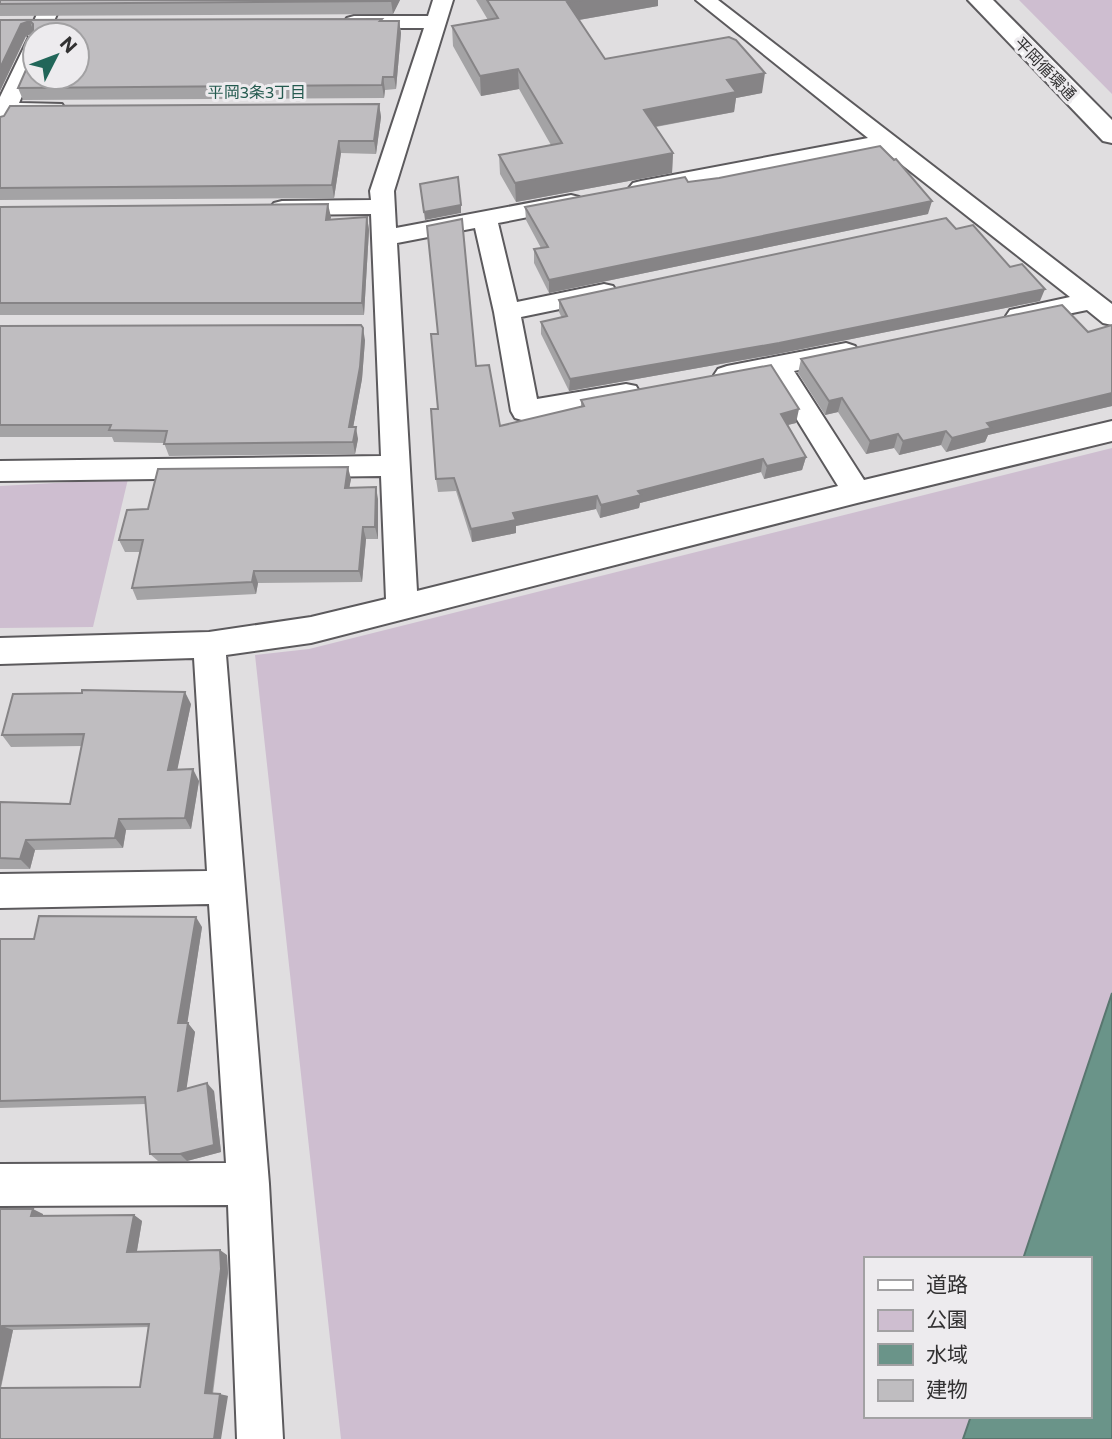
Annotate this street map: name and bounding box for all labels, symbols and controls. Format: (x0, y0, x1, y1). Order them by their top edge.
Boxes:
north arrow (21, 21, 91, 91)
text: N (56, 31, 82, 57)
street label: 平岡循環通 (1011, 33, 1081, 103)
district label: 平岡3条3丁目 (208, 82, 306, 101)
legend (864, 1257, 1091, 1418)
text: 道路 (926, 1271, 968, 1296)
text: 公園 (926, 1306, 968, 1331)
text: 水域 (926, 1341, 968, 1366)
text: 建物 (926, 1376, 968, 1401)

